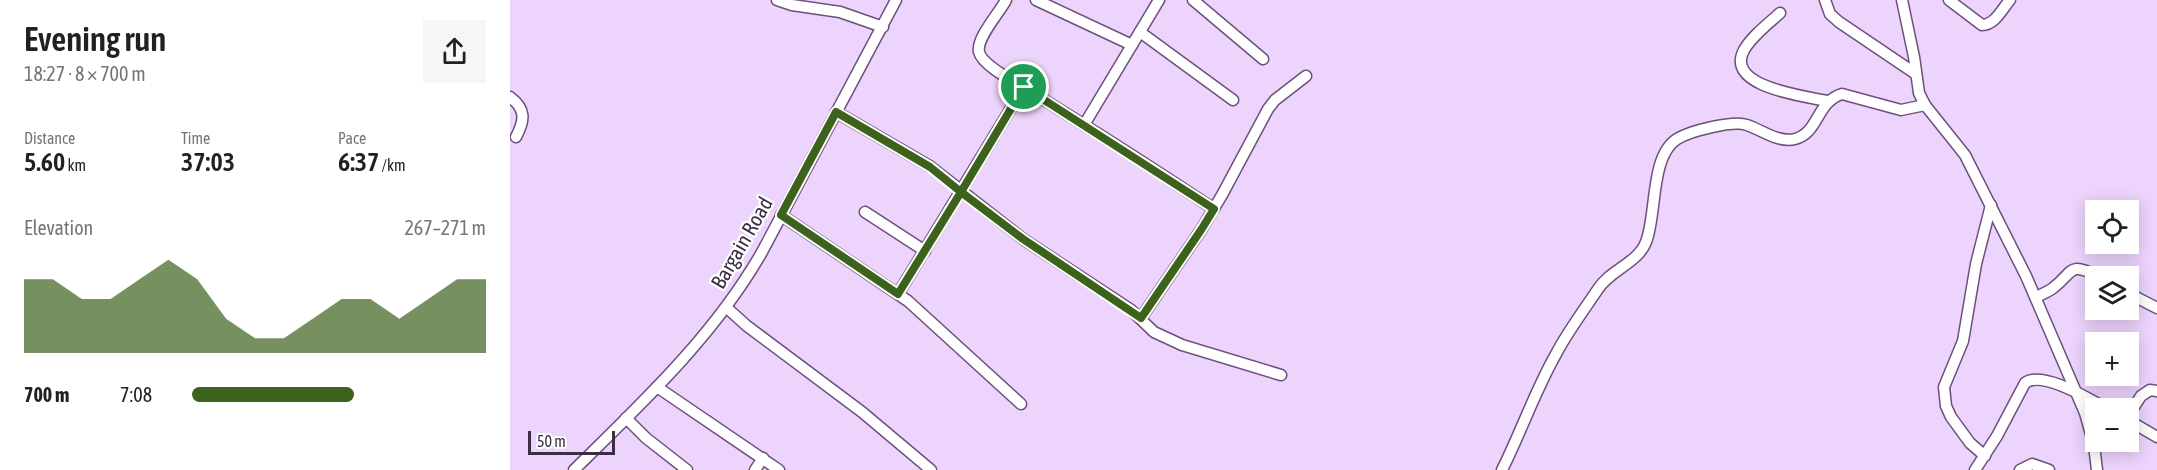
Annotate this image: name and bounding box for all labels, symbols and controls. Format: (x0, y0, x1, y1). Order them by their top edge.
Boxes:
text: Evening run (24, 20, 166, 58)
button: share (423, 20, 486, 83)
pin (998, 61, 1049, 112)
text: 18:27 · 8 × 700 m (24, 62, 146, 85)
icon: arrive (1007, 70, 1040, 103)
text: Distance (24, 129, 75, 147)
text: Time (181, 129, 210, 147)
text: Pace (338, 129, 366, 147)
text: 5.60 (24, 147, 65, 177)
text: 37:03 (181, 147, 235, 177)
text: 6:37 (338, 147, 379, 177)
text: km (65, 156, 86, 174)
text: /km (379, 156, 405, 174)
street label: Bargain Road (705, 192, 777, 293)
map controls (2085, 200, 2139, 452)
button: locate (2085, 200, 2139, 254)
text: Elevation (24, 216, 93, 239)
text: 267–271 m (404, 216, 486, 239)
button: layers (2085, 266, 2139, 320)
button: + (2085, 332, 2139, 386)
text: 700 m (24, 383, 69, 406)
text: 7:08 (120, 383, 152, 406)
button: − (2085, 398, 2139, 452)
scale bar (528, 428, 615, 456)
text: 50 m (537, 432, 566, 450)

